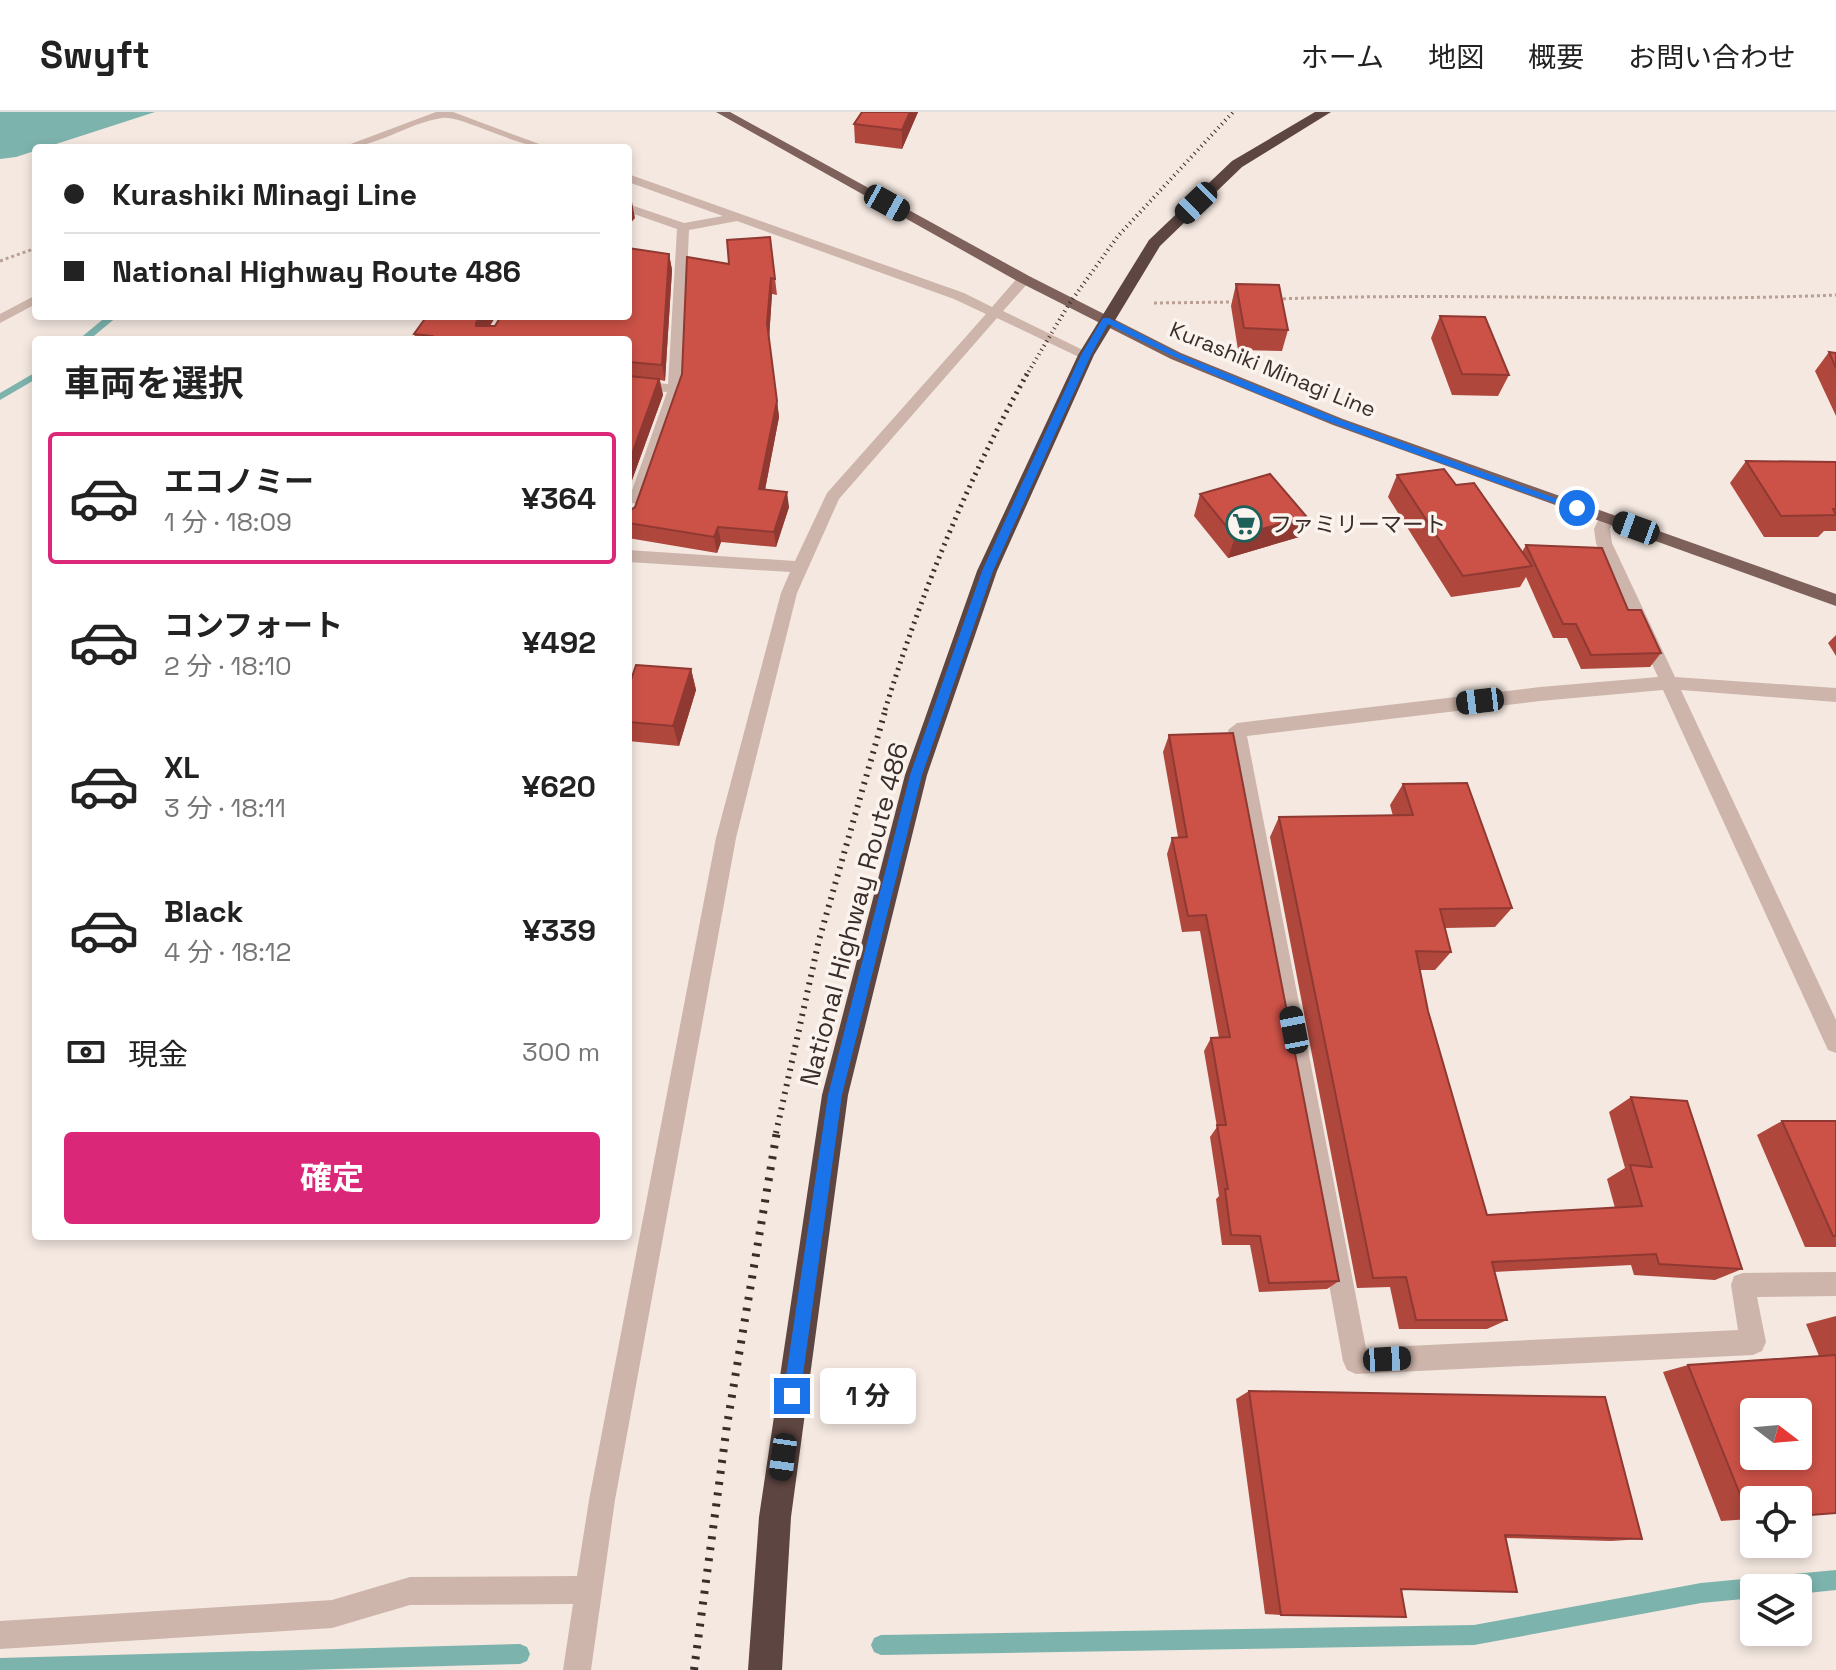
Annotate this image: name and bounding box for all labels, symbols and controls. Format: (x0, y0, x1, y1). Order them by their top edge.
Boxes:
text: Swyft (40, 31, 150, 79)
text: ホーム (1301, 39, 1384, 75)
text: 地図 (1428, 39, 1484, 75)
text: 概要 (1528, 39, 1584, 75)
text: お問い合わせ (1628, 39, 1796, 75)
text: Kurashiki Minagi Line (112, 175, 417, 214)
car (1170, 178, 1222, 228)
car (860, 181, 914, 225)
text: National Highway Route 486 (112, 252, 521, 291)
street label: Kurashiki Minagi Line (1166, 315, 1380, 423)
text: 車両を選択 (64, 361, 244, 407)
icon: car (68, 462, 140, 534)
text: エコノミー (164, 462, 314, 501)
text: ¥364 (522, 479, 596, 518)
route start (1559, 490, 1595, 526)
text: 1 分 · 18:09 (164, 505, 292, 539)
supermarket icon: ファミリーマート (1225, 505, 1263, 543)
car (1609, 509, 1663, 547)
place label: ファミリーマート (1270, 510, 1446, 538)
icon: car (68, 606, 140, 678)
text: コンフォート (164, 606, 343, 645)
text: ¥492 (522, 623, 596, 662)
text: 2 分 · 18:10 (164, 649, 292, 683)
car (1455, 686, 1505, 716)
street label: National Highway Route 486 (792, 739, 916, 1089)
text: XL (164, 748, 200, 787)
icon: car (68, 750, 140, 822)
text: ¥620 (522, 767, 596, 806)
text: 3 分 · 18:11 (164, 791, 286, 825)
text: Black (164, 892, 243, 931)
icon: car (68, 894, 140, 966)
text: ¥339 (522, 911, 596, 950)
text: 4 分 · 18:12 (164, 935, 291, 969)
car (1278, 1004, 1310, 1056)
icon: cash (64, 1030, 108, 1074)
text: 現金 (128, 1035, 188, 1074)
text: 300 m (522, 1035, 600, 1069)
button: 確定 (64, 1132, 600, 1224)
car (1362, 1346, 1412, 1372)
callout: 1 分 (820, 1368, 916, 1424)
route end (774, 1378, 810, 1414)
text: 1 分 (846, 1379, 890, 1413)
north arrow (1740, 1398, 1812, 1470)
map controls (1740, 1398, 1812, 1646)
car (768, 1432, 798, 1482)
button: locate (1740, 1486, 1812, 1558)
button: layers (1740, 1574, 1812, 1646)

